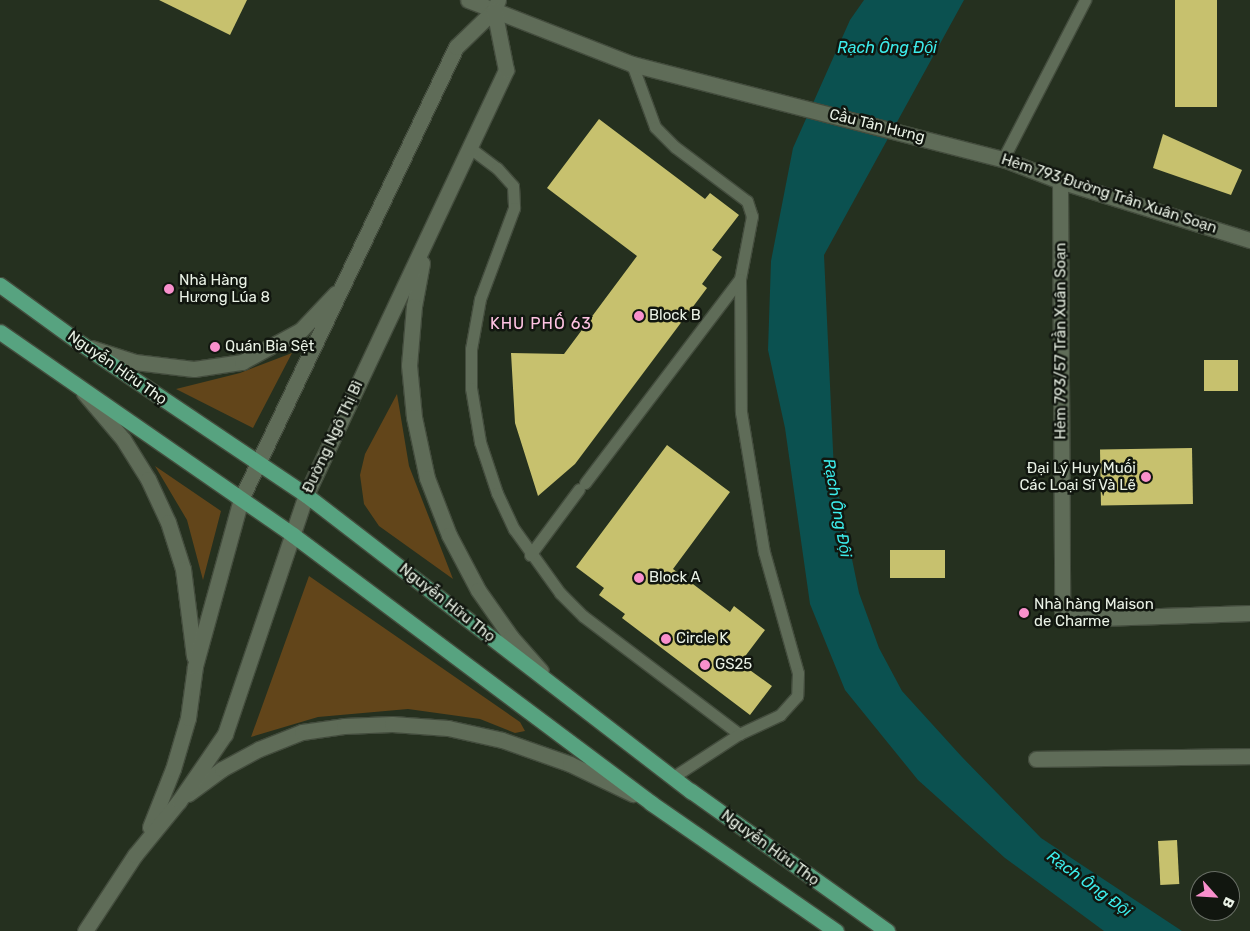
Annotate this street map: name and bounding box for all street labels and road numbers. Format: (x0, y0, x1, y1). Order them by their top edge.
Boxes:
street label: Cầu Tân Hưng (827, 105, 927, 147)
street label: Hẻm 793 Đường Trần Xuân Soạn (999, 151, 1219, 237)
street label: Hẻm 793/57 Trần Xuân Soạn (1052, 242, 1070, 440)
street label: Nguyễn Hữu Thọ (64, 327, 170, 409)
street label: Đường Ngô Thị Bì (299, 378, 367, 496)
street label: Nguyễn Hữu Thọ (395, 560, 499, 646)
street label: Nguyễn Hữu Thọ (717, 806, 823, 890)

